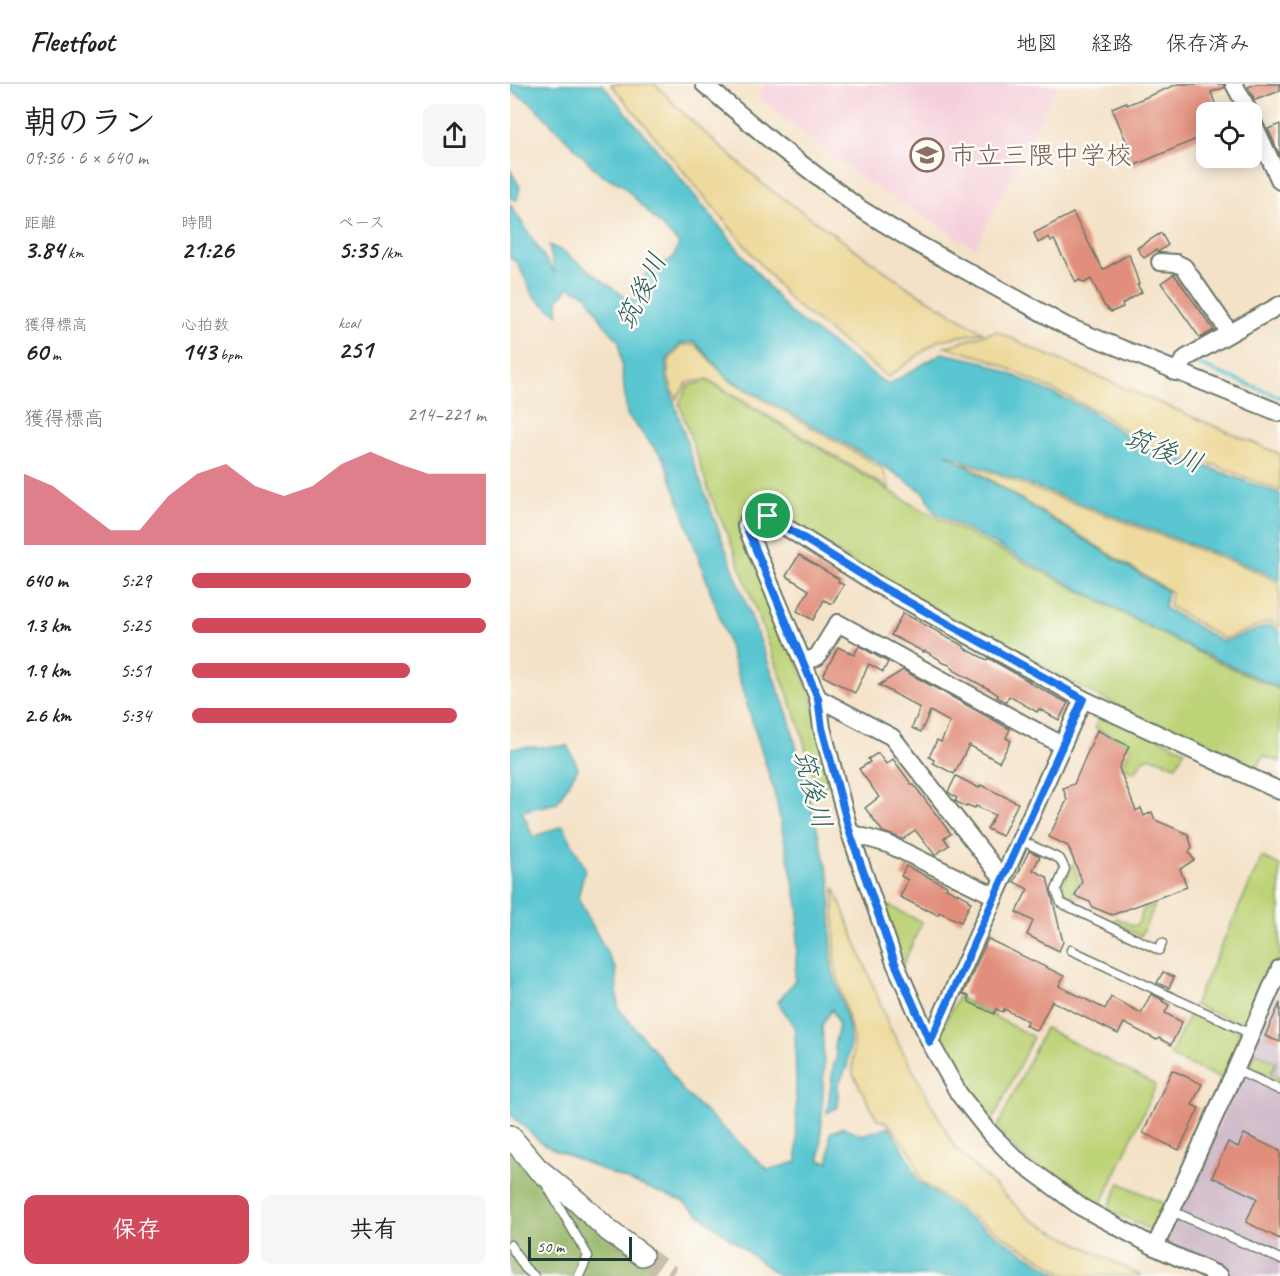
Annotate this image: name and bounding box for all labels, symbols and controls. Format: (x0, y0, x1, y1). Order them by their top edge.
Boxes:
text: Fleetfoot (30, 24, 115, 59)
text: 地図 (1016, 30, 1058, 56)
text: 経路 (1091, 30, 1133, 56)
text: 保存済み (1166, 30, 1250, 56)
text: 朝のラン (24, 101, 156, 143)
map controls (1196, 102, 1262, 168)
button: locate (1196, 102, 1262, 168)
button: share (423, 104, 486, 167)
school or university icon: 市立三隈中学校 (909, 137, 945, 173)
place label: 市立三隈中学校 (950, 139, 1132, 172)
text: 09:36 · 6 × 640 m (24, 145, 148, 170)
text: 距離 (24, 213, 56, 233)
text: 時間 (181, 213, 213, 233)
text: ペース (338, 213, 385, 233)
text: 3.84 (24, 233, 64, 266)
text: 21:26 (181, 233, 234, 266)
text: 5:35 (338, 233, 377, 266)
text: km (64, 243, 84, 263)
text: /km (377, 243, 402, 263)
water label: 筑後川 (608, 247, 674, 335)
text: kcal (338, 313, 359, 333)
text: 獲得標高 (24, 315, 88, 335)
text: 心拍数 (181, 315, 229, 335)
text: 251 (338, 333, 373, 366)
text: 60 (24, 335, 48, 368)
text: 143 (181, 335, 216, 368)
text: m (48, 345, 61, 365)
text: bpm (216, 345, 242, 365)
text: 214–221 m (407, 402, 486, 427)
text: 獲得標高 (24, 406, 104, 431)
water label: 筑後川 (1120, 420, 1208, 480)
pin (742, 490, 793, 541)
icon: arrive (751, 499, 784, 532)
text: 640 m (24, 568, 68, 593)
text: 5:29 (120, 568, 151, 593)
text: 1.3 km (24, 613, 71, 638)
text: 5:25 (120, 613, 151, 638)
text: 1.9 km (24, 658, 70, 683)
text: 5:51 (120, 658, 151, 683)
text: 2.6 km (24, 703, 71, 728)
text: 5:34 (120, 703, 151, 728)
water label: 筑後川 (786, 745, 840, 833)
button: 保存 (24, 1195, 249, 1264)
button: 共有 (261, 1195, 486, 1264)
scale bar (528, 1234, 632, 1262)
text: 50 m (537, 1237, 564, 1257)

